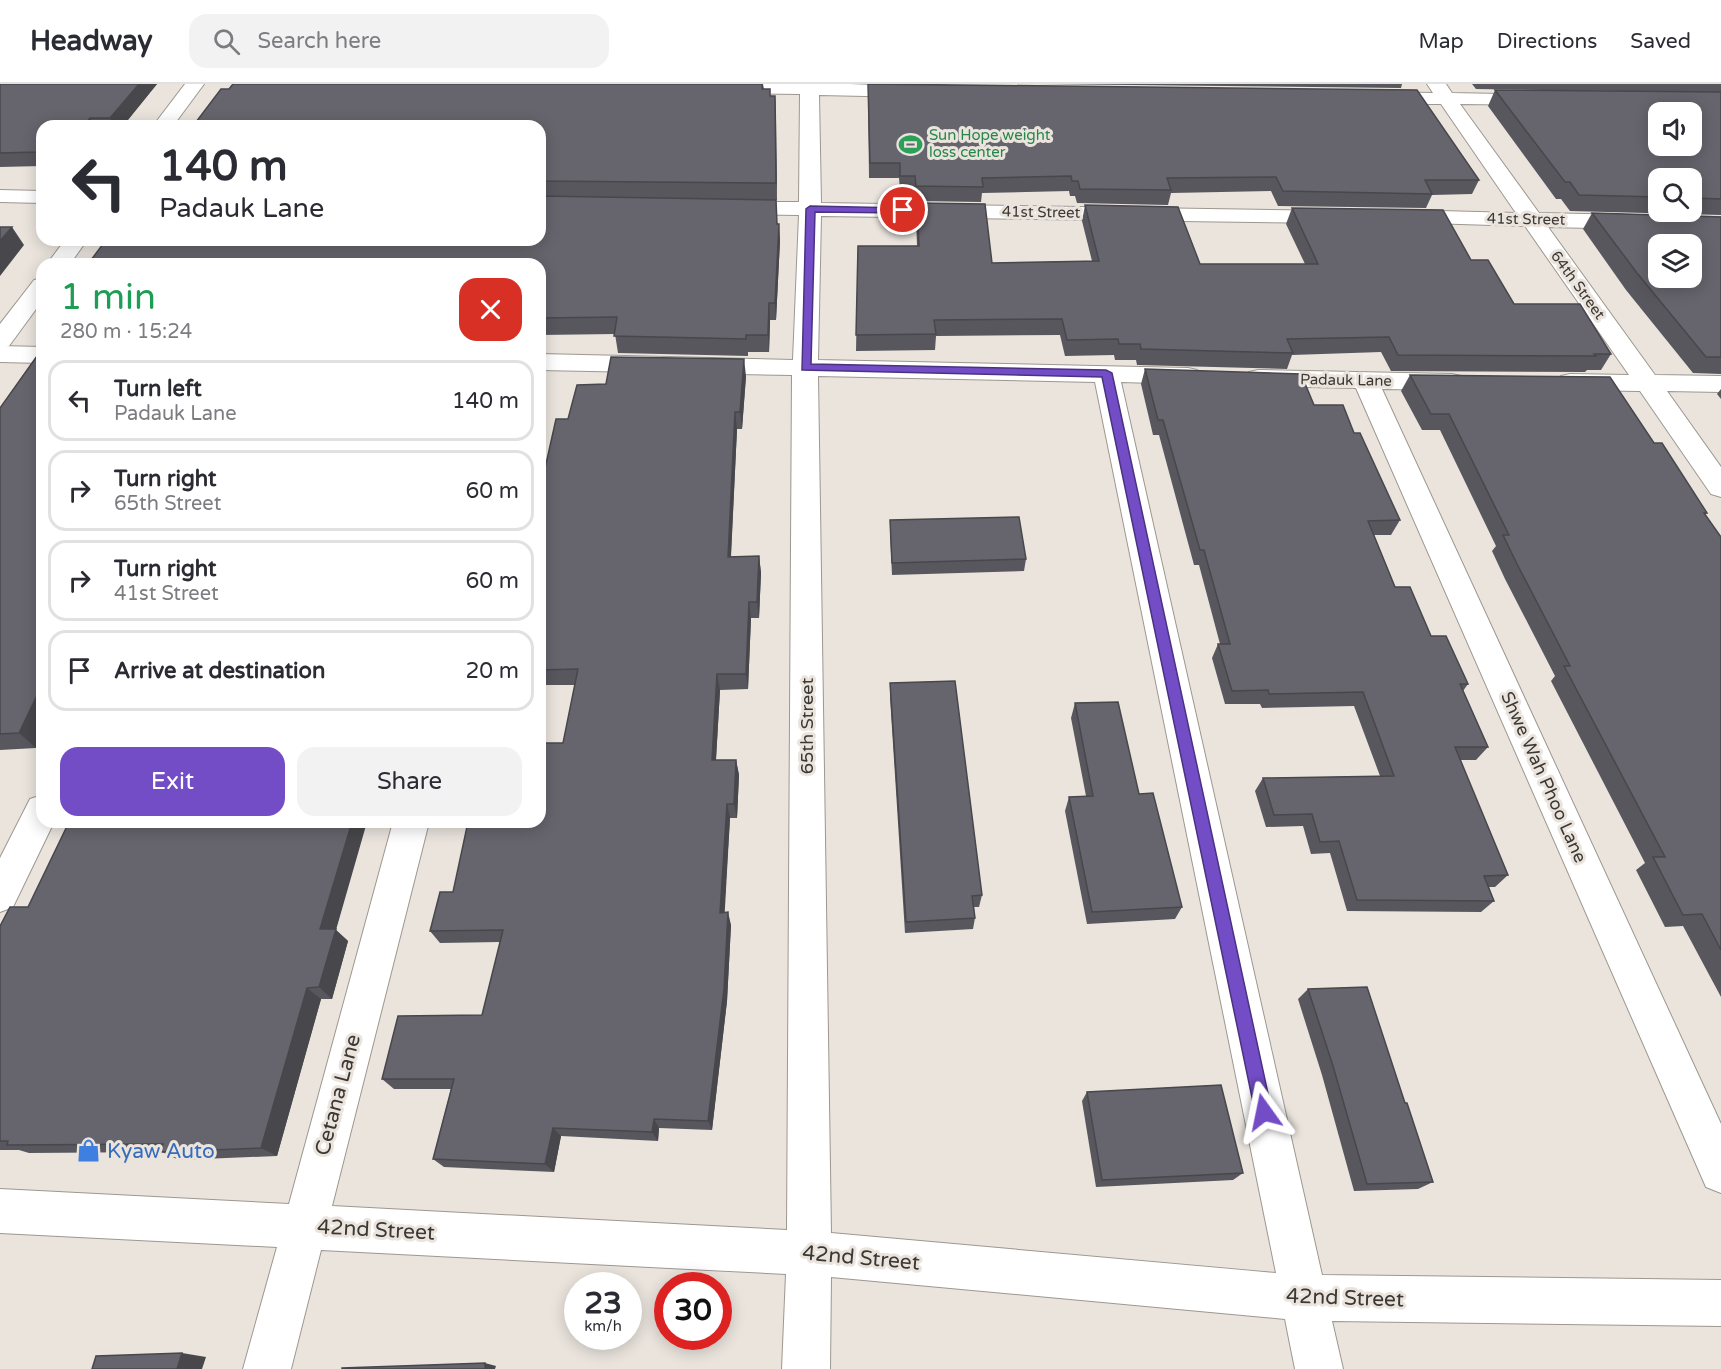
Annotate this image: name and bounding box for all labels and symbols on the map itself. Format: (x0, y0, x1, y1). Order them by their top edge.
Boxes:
place label: Sun Hope weight loss center (929, 126, 1051, 161)
sports icon: Sun Hope weight loss center (898, 131, 924, 157)
pin (877, 184, 928, 235)
street label: 41st Street (1002, 202, 1081, 222)
street label: 41st Street (1487, 209, 1566, 229)
street label: 64th Street (1547, 247, 1609, 323)
street label: Padauk Lane (1300, 370, 1392, 390)
street label: 65th Street (796, 678, 818, 774)
street label: Shwe Wah Phoo Lane (1496, 688, 1592, 866)
street label: Cetana Lane (310, 1031, 366, 1158)
position arrow (1232, 1080, 1296, 1144)
shop icon: Kyaw Auto (76, 1138, 102, 1164)
place label: Kyaw Auto (107, 1139, 215, 1164)
street label: 42nd Street (316, 1214, 436, 1246)
street label: 42nd Street (801, 1240, 921, 1276)
speed limit sign: 30 (654, 1272, 732, 1350)
street label: 42nd Street (1286, 1283, 1404, 1313)

